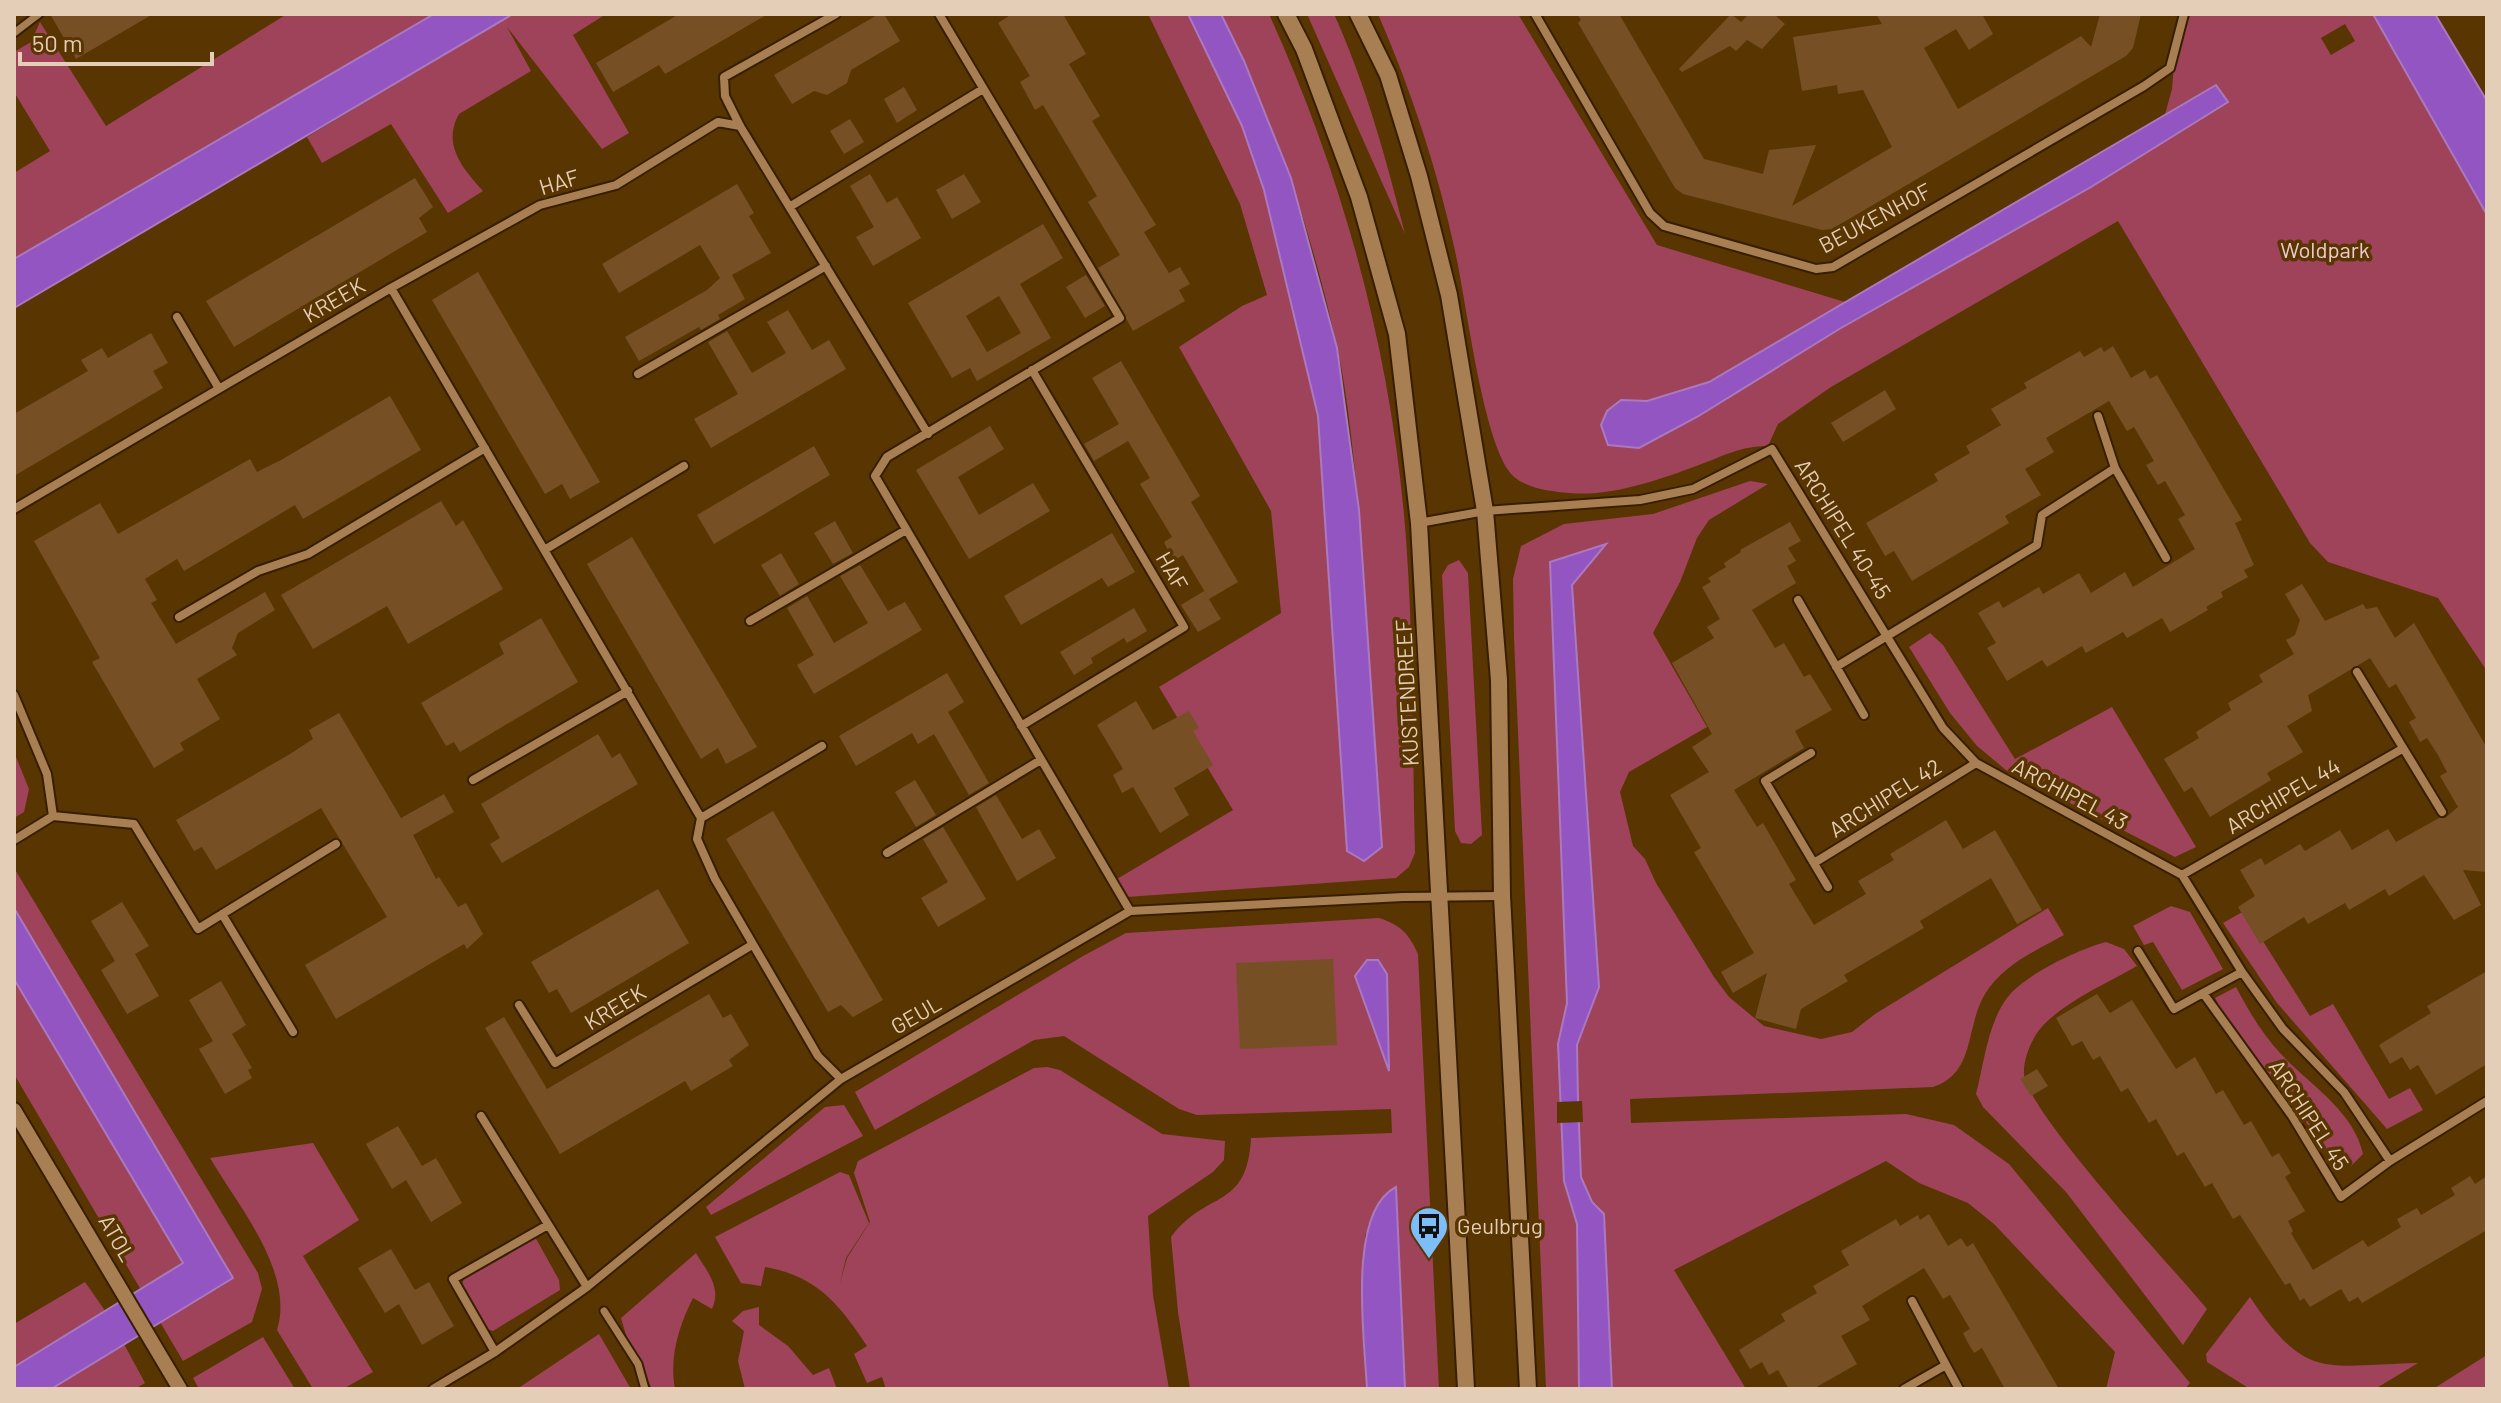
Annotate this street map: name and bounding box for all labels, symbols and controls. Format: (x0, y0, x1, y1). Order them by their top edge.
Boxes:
scale bar (20, 16, 212, 66)
text: 50 m (32, 28, 83, 57)
street label: HAF (536, 163, 582, 199)
street label: BEUKENHOF (1814, 176, 1936, 258)
park label: Woldpark (2280, 236, 2370, 262)
street label: KREEK (298, 271, 369, 327)
street label: ARCHIPEL 40-45 (1790, 454, 1897, 603)
street label: HAF (1152, 547, 1194, 595)
street label: KUSTENDREEF (1389, 619, 1423, 767)
street label: ARCHIPEL 42 (1824, 752, 1945, 842)
street label: ARCHIPEL 43 (2008, 752, 2133, 834)
street label: ARCHIPEL 44 (2221, 752, 2344, 838)
street label: KREEK (579, 978, 650, 1035)
street label: GEUL (886, 989, 945, 1039)
street label: ARCHIPEL 45 (2264, 1054, 2355, 1175)
bus stop icon: Geulbrug (1408, 1205, 1450, 1260)
street label: ATOL (94, 1210, 142, 1265)
place label: Geulbrug (1457, 1212, 1543, 1238)

